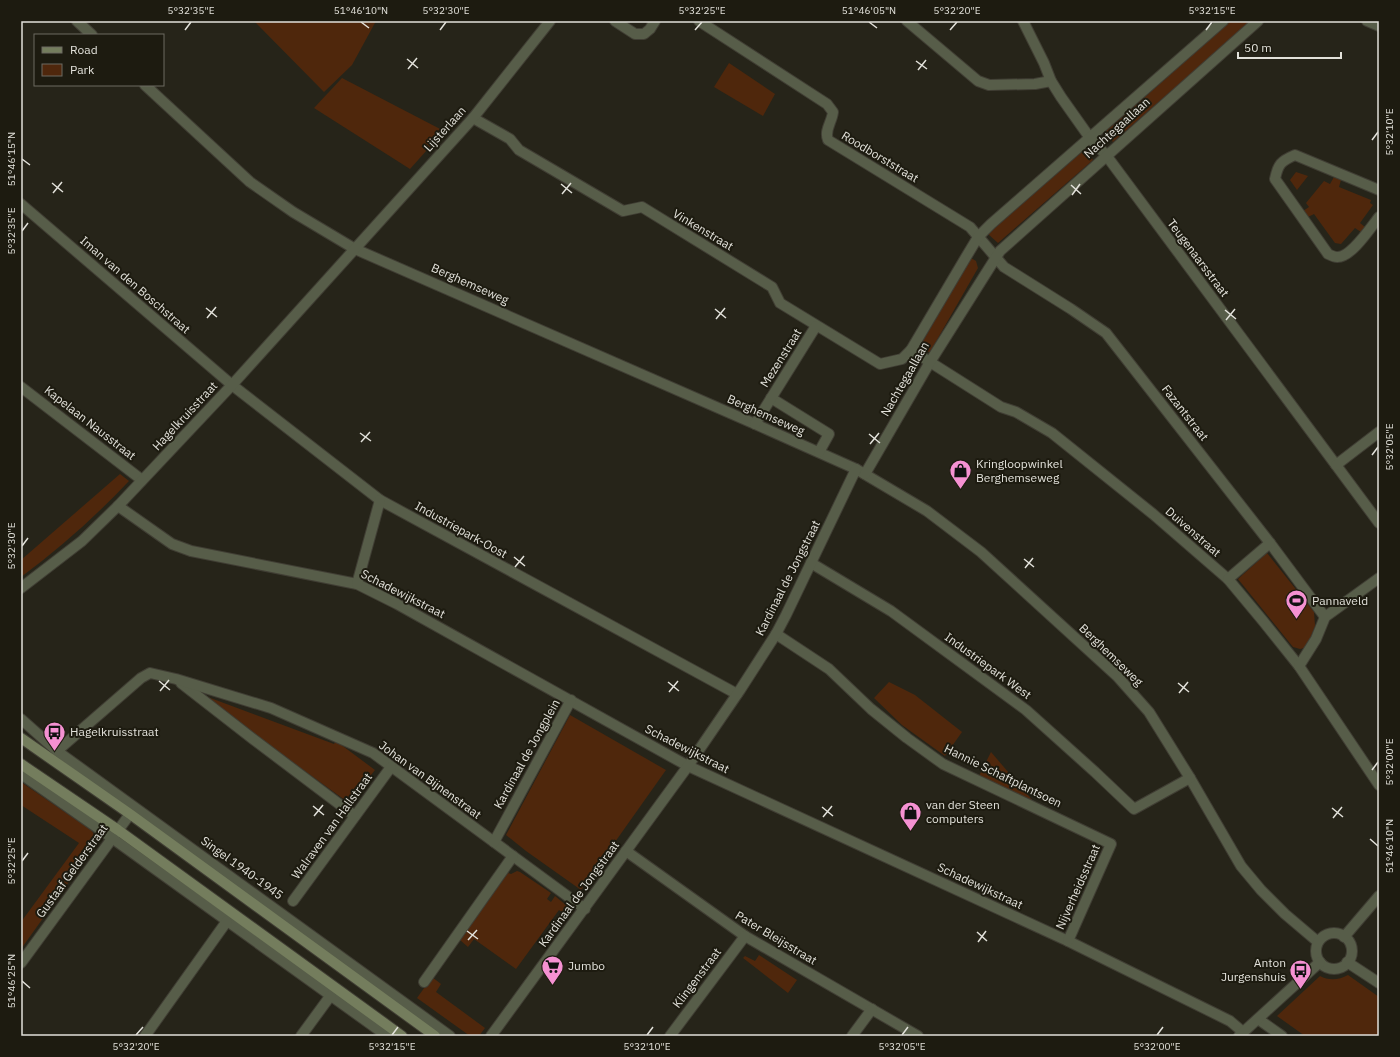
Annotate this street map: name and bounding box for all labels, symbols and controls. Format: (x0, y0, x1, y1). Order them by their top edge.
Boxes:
text: 5°32'35"E (167, 4, 215, 17)
text: 51°46'10"N (334, 4, 388, 17)
text: 5°32'30"E (422, 4, 470, 17)
text: 5°32'25"E (678, 4, 726, 17)
text: 51°46'05"N (842, 4, 896, 17)
text: 5°32'20"E (933, 4, 981, 17)
text: 5°32'15"E (1188, 4, 1236, 17)
legend (34, 34, 164, 86)
scale bar (1238, 34, 1341, 60)
text: 50 m (1244, 40, 1272, 55)
text: Road (70, 42, 98, 57)
text: Park (70, 62, 95, 77)
street label: Nachtegaallaan (1081, 94, 1153, 161)
street label: Lijsterlaan (420, 103, 469, 154)
text: 5°32'10"E (1383, 108, 1396, 156)
street label: Roodborststraat (839, 128, 922, 185)
text: 51°46'15"N (5, 132, 18, 186)
street label: Vinkenstraat (670, 206, 736, 254)
text: 5°32'35"E (5, 207, 18, 255)
street label: Teugenaarsstraat (1164, 216, 1233, 300)
street label: Iman van den Boschstraat (77, 233, 193, 337)
street label: Berghemseweg (429, 260, 512, 308)
street label: Mezenstraat (757, 326, 805, 390)
street label: Nachtegaallaan (877, 339, 932, 419)
street label: Hagelkruisstraat (149, 378, 220, 453)
street label: Kapelaan Nausstraat (42, 382, 139, 463)
street label: Fazantstraat (1159, 382, 1212, 444)
street label: Berghemseweg (725, 391, 808, 439)
text: 5°32'05"E (1383, 423, 1396, 471)
place label: Kringloopwinkel Berghemseweg (976, 456, 1063, 485)
shop icon: Kringloopwinkel Berghemseweg (948, 458, 974, 491)
street label: Industriepark-Oost (413, 498, 510, 561)
street label: Duivenstraat (1163, 504, 1224, 560)
street label: Kardinaal de Jongstraat (752, 518, 823, 638)
text: 5°32'30"E (5, 522, 18, 570)
street label: Schadewijkstraat (359, 566, 448, 621)
sports icon: Pannaveld (1284, 588, 1310, 621)
place label: Pannaveld (1312, 593, 1368, 608)
street label: Berghemseweg (1076, 620, 1147, 689)
street label: Industriepark West (942, 629, 1035, 702)
street label: Kardinaal de Jongplein (490, 696, 563, 811)
bus stop icon: Hagelkruisstraat (42, 719, 68, 752)
street label: Schadewijkstraat (643, 721, 732, 776)
place label: Hagelkruisstraat (70, 724, 159, 739)
street label: Johan van Bijnenstraat (376, 737, 484, 822)
text: 5°32'00"E (1383, 738, 1396, 786)
street label: Hannie Schaftplantsoen (942, 741, 1064, 811)
street label: Walraven van Hallstraat (288, 770, 375, 882)
place label: van der Steen computers (926, 797, 1000, 826)
shop icon: van der Steen computers (898, 799, 924, 832)
text: 51°46'10"N (1383, 819, 1396, 873)
street label: Gustaaf Gelderstraat (33, 821, 111, 920)
street label: Singel 1940-1945 (198, 833, 286, 903)
text: 5°32'25"E (5, 837, 18, 885)
street label: Kardinaal de Jongstraat (535, 838, 622, 950)
street label: Nijverheidsstraat (1052, 842, 1103, 932)
street label: Schadewijkstraat (935, 859, 1025, 912)
street label: Pater Bleijsstraat (733, 907, 820, 968)
street label: Klingenstraat (669, 945, 724, 1011)
supermarket icon: Jumbo (540, 953, 566, 986)
text: 51°46'25"N (5, 954, 18, 1008)
place label: Anton Jurgenshuis (1221, 955, 1286, 984)
bus stop icon: Anton Jurgenshuis (1288, 957, 1314, 990)
place label: Jumbo (568, 958, 605, 973)
text: 5°32'20"E (112, 1040, 160, 1053)
text: 5°32'15"E (368, 1040, 416, 1053)
text: 5°32'10"E (623, 1040, 671, 1053)
text: 5°32'05"E (878, 1040, 926, 1053)
text: 5°32'00"E (1133, 1040, 1181, 1053)

